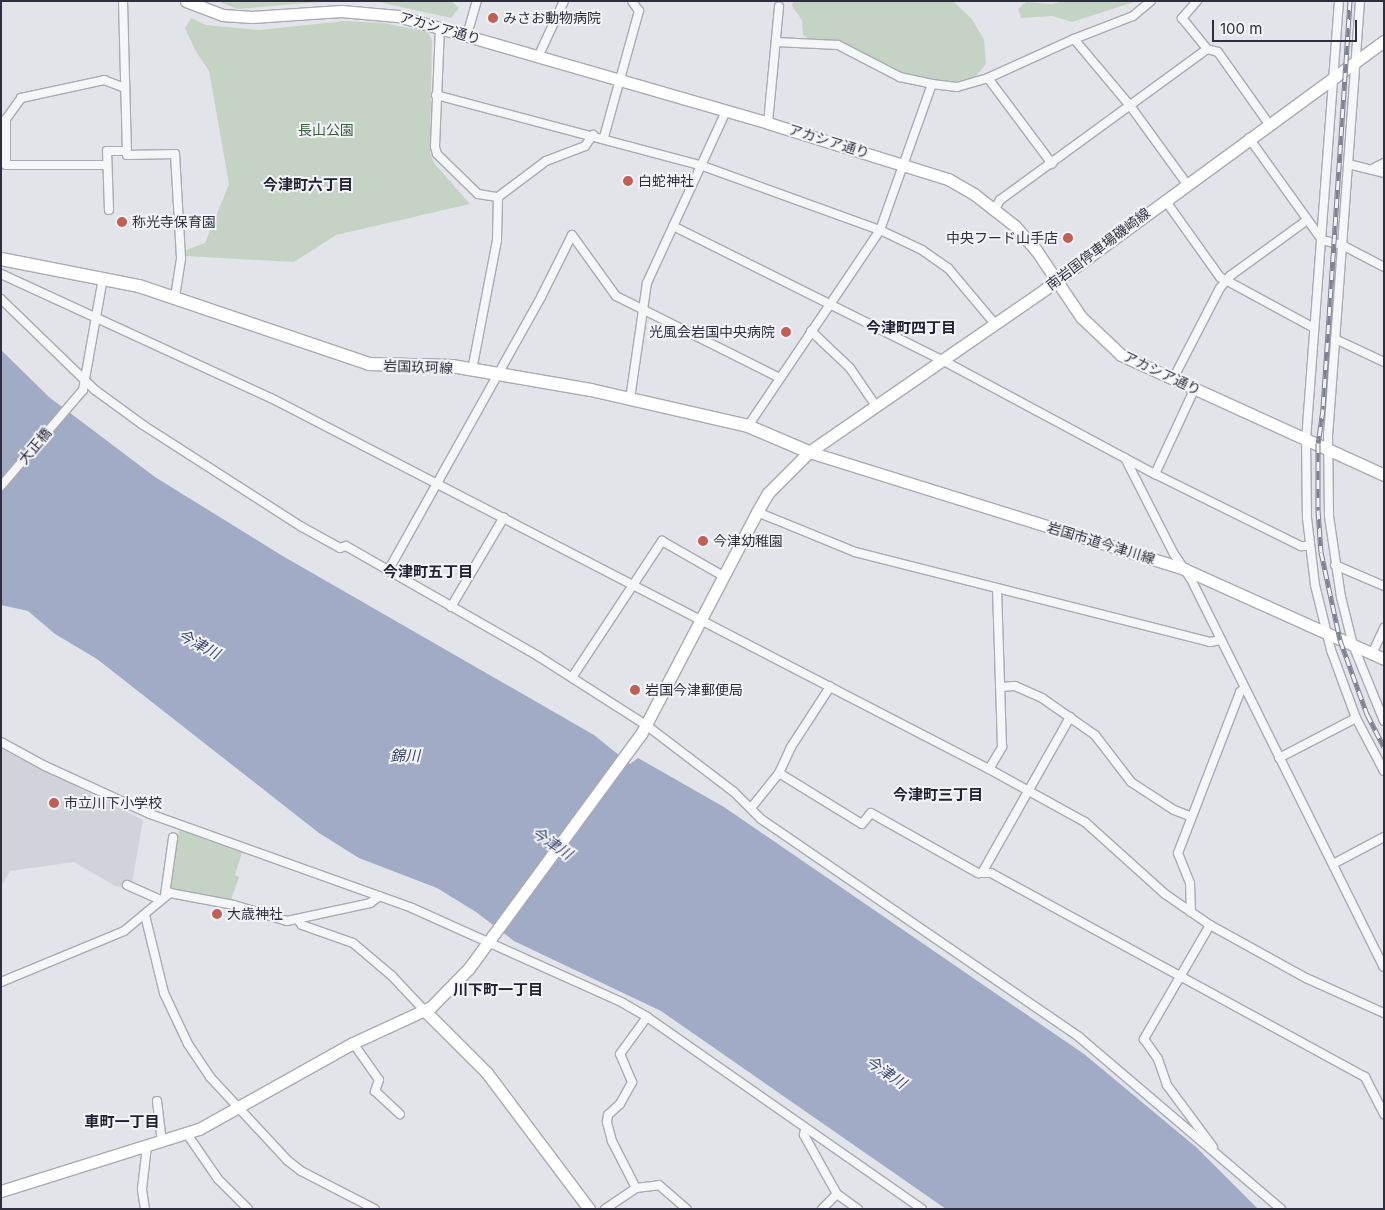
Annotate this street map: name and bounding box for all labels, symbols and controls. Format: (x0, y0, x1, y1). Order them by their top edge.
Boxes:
street label: アカシア通り (397, 8, 483, 48)
place label: みさお動物病院 (503, 10, 601, 26)
scale bar (1215, 10, 1360, 42)
marker: みさお動物病院 (487, 12, 499, 24)
text: 100 m (1220, 19, 1262, 38)
street label: アカシア通り (786, 121, 872, 161)
park label: 長山公園 (298, 122, 354, 138)
place label: 白蛇神社 (638, 173, 694, 189)
marker: 白蛇神社 (622, 175, 634, 187)
district label: 今津町六丁目 (263, 176, 353, 194)
street label: 南岩国停車場磯崎線 (1043, 204, 1153, 294)
place label: 称光寺保育園 (132, 214, 216, 230)
marker: 称光寺保育園 (116, 216, 128, 228)
place label: 中央フード山手店 (946, 230, 1058, 246)
marker: 中央フード山手店 (1062, 232, 1074, 244)
district label: 今津町四丁目 (866, 319, 956, 337)
place label: 光風会岩国中央病院 (649, 324, 775, 340)
marker: 光風会岩国中央病院 (779, 325, 793, 339)
street label: アカシア通り (1120, 348, 1204, 398)
street label: 岩国玖珂線 (383, 357, 453, 377)
street label: 大正橋 (15, 425, 55, 467)
street label: 岩国市道今津川線 (1045, 519, 1157, 567)
place label: 今津幼稚園 (713, 533, 783, 549)
marker: 今津幼稚園 (697, 535, 709, 547)
district label: 今津町五丁目 (383, 563, 473, 581)
water label: 今津川 (175, 625, 223, 663)
place label: 岩国今津郵便局 (645, 682, 743, 698)
marker: 岩国今津郵便局 (629, 684, 641, 696)
water label: 錦川 (390, 747, 420, 765)
district label: 今津町三丁目 (893, 786, 983, 804)
place label: 市立川下小学校 (64, 795, 162, 811)
marker: 市立川下小学校 (48, 797, 60, 809)
water label: 今津川 (528, 823, 576, 863)
place label: 大歳神社 (227, 906, 283, 922)
marker: 大歳神社 (211, 908, 223, 920)
district label: 川下町一丁目 (453, 981, 543, 999)
water label: 今津川 (862, 1052, 910, 1092)
district label: 車町一丁目 (85, 1113, 159, 1131)

